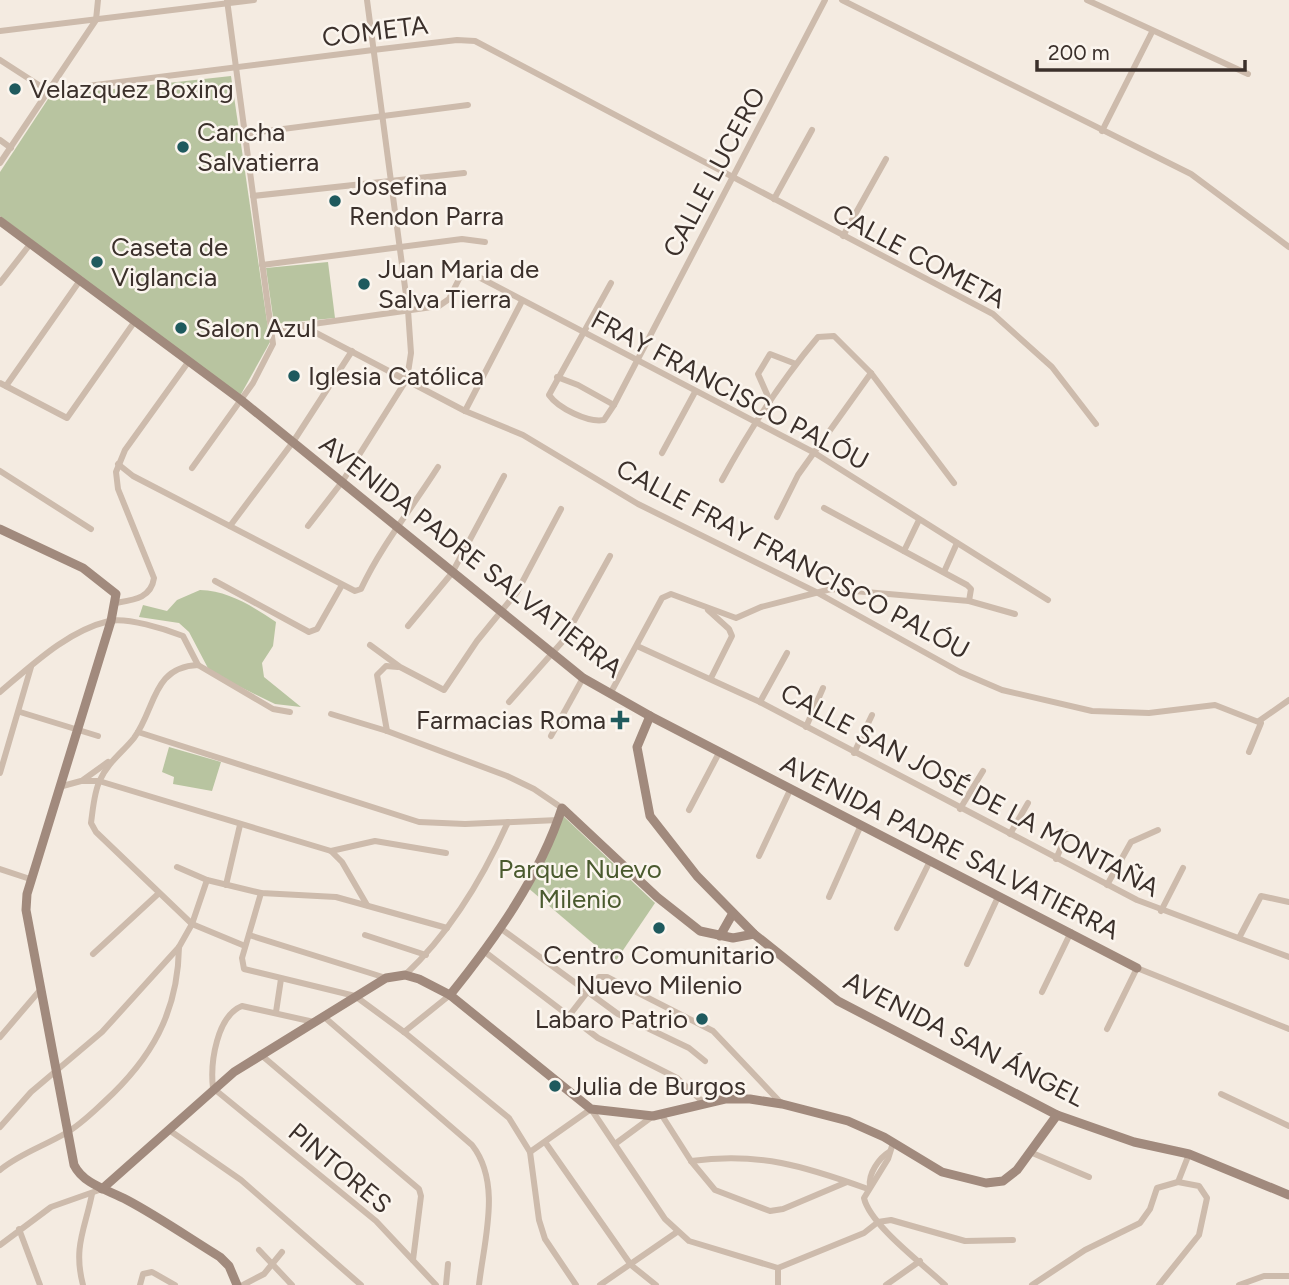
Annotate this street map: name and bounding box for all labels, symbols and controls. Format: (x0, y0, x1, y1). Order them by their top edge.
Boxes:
street label: COMETA (320, 9, 430, 53)
scale bar (1037, 28, 1245, 72)
text: 200 m (1048, 40, 1110, 65)
place label: Velazquez Boxing (29, 73, 234, 105)
marker: Velazquez Boxing (7, 81, 23, 97)
street label: CALLE LUCERO (656, 82, 772, 262)
place label: Cancha Salvatierra (197, 116, 319, 178)
marker: Cancha Salvatierra (175, 139, 191, 155)
place label: Josefina Rendon Parra (349, 170, 504, 232)
marker: Josefina Rendon Parra (327, 193, 343, 209)
street label: CALLE COMETA (827, 197, 1011, 315)
place label: Caseta de Viglancia (111, 231, 228, 293)
place label: Juan Maria de Salva Tierra (378, 253, 539, 315)
marker: Caseta de Viglancia (89, 254, 105, 270)
marker: Juan Maria de Salva Tierra (356, 276, 372, 292)
street label: FRAY FRANCISCO PALÓU (586, 303, 874, 477)
place label: Salon Azul (195, 312, 317, 344)
marker: Salon Azul (173, 320, 189, 336)
place label: Iglesia Católica (308, 360, 484, 392)
marker: Iglesia Católica (286, 368, 302, 384)
street label: AVENIDA PADRE SALVATIERRA (313, 428, 629, 685)
street label: CALLE FRAY FRANCISCO PALÓU (611, 452, 975, 666)
street label: CALLE SAN JOSÉ DE LA MONTAÑA (775, 676, 1165, 904)
place label: Farmacias Roma (416, 704, 606, 736)
marker: Farmacias Roma (612, 712, 628, 728)
street label: AVENIDA PADRE SALVATIERRA (775, 747, 1125, 947)
park label: Parque Nuevo Milenio (498, 853, 662, 915)
marker: Centro Comunitario Nuevo Milenio (651, 920, 667, 936)
place label: Centro Comunitario Nuevo Milenio (543, 939, 775, 1001)
street label: AVENIDA SAN ÁNGEL (838, 964, 1090, 1114)
place label: Labaro Patrio (535, 1003, 688, 1035)
marker: Labaro Patrio (694, 1011, 710, 1027)
place label: Julia de Burgos (569, 1070, 746, 1102)
marker: Julia de Burgos (547, 1078, 563, 1094)
street label: PINTORES (282, 1116, 398, 1220)

